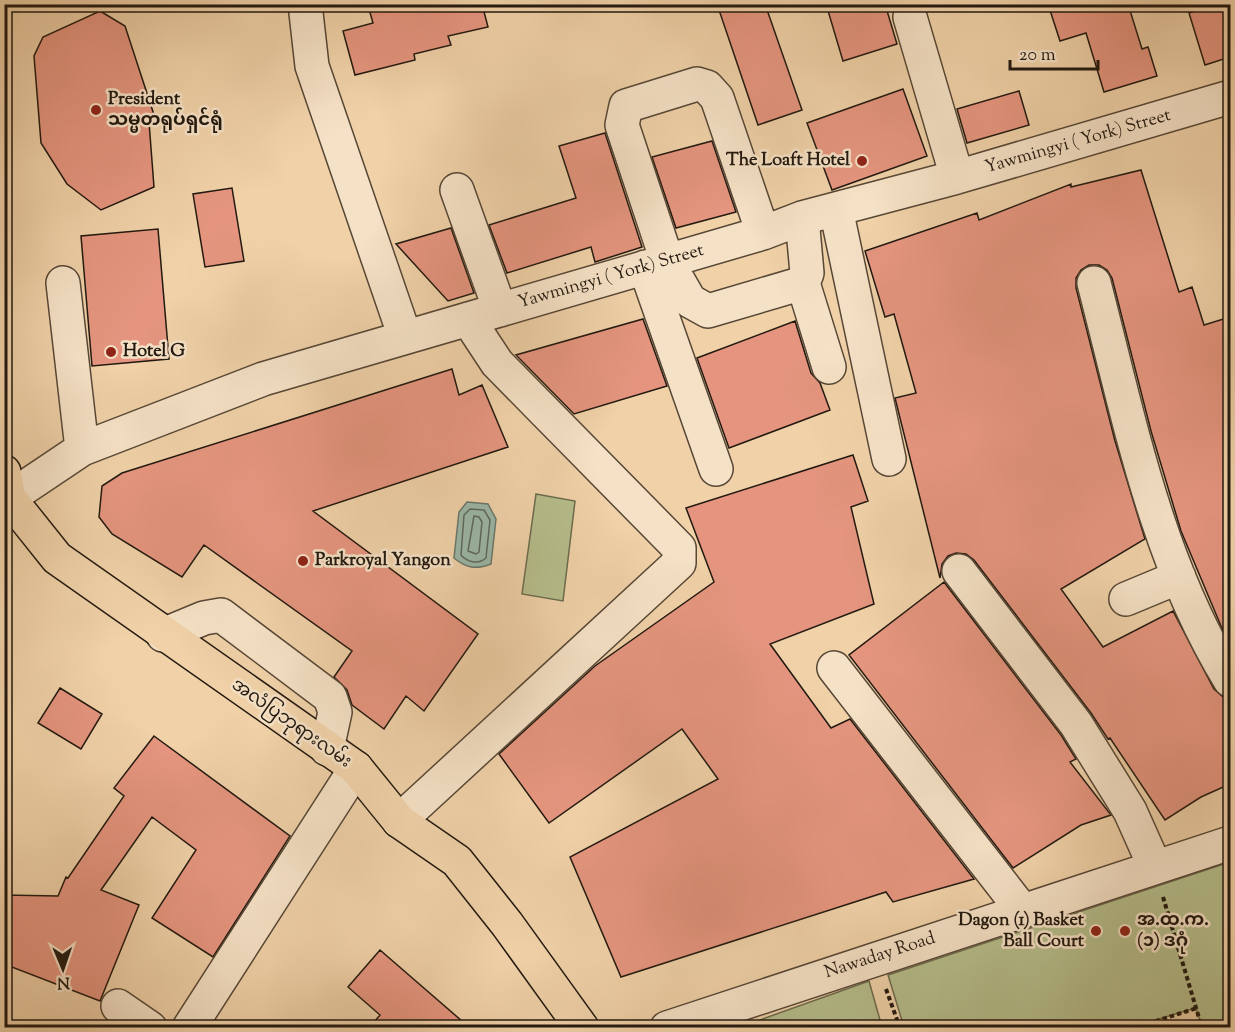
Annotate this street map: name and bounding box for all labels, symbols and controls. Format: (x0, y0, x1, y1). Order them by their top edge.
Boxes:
scale bar (1010, 33, 1098, 71)
text: 20 m (1019, 43, 1056, 69)
place label: President သမ္မတရုပ်ရှင်ရုံ (108, 87, 223, 134)
marker: President သမ္မတရုပ်ရှင်ရုံ (89, 103, 103, 117)
street label: Yawmingyi ( York) Street (982, 103, 1174, 181)
place label: The Loaft Hotel (726, 148, 851, 174)
marker: The Loaft Hotel (855, 154, 869, 168)
street label: Yawmingyi ( York) Street (515, 238, 707, 316)
place label: Hotel G (123, 339, 185, 365)
marker: Hotel G (104, 345, 118, 359)
place label: Parkroyal Yangon (315, 548, 451, 574)
marker: Parkroyal Yangon (296, 554, 310, 568)
street label: အလံပြဘုရားလမ်း (226, 671, 358, 775)
place label: Dagon (1) Basket Ball Court (958, 908, 1085, 955)
place label: အ.ထ.က. (၁) ဒဂုံ (1137, 908, 1209, 955)
marker: Dagon (1) Basket Ball Court (1089, 924, 1103, 938)
marker: အ.ထ.က. (၁) ဒဂုံ (1118, 924, 1132, 938)
street label: Nawaday Road (821, 926, 939, 986)
north arrow (33, 939, 93, 999)
text: N (56, 970, 70, 993)

